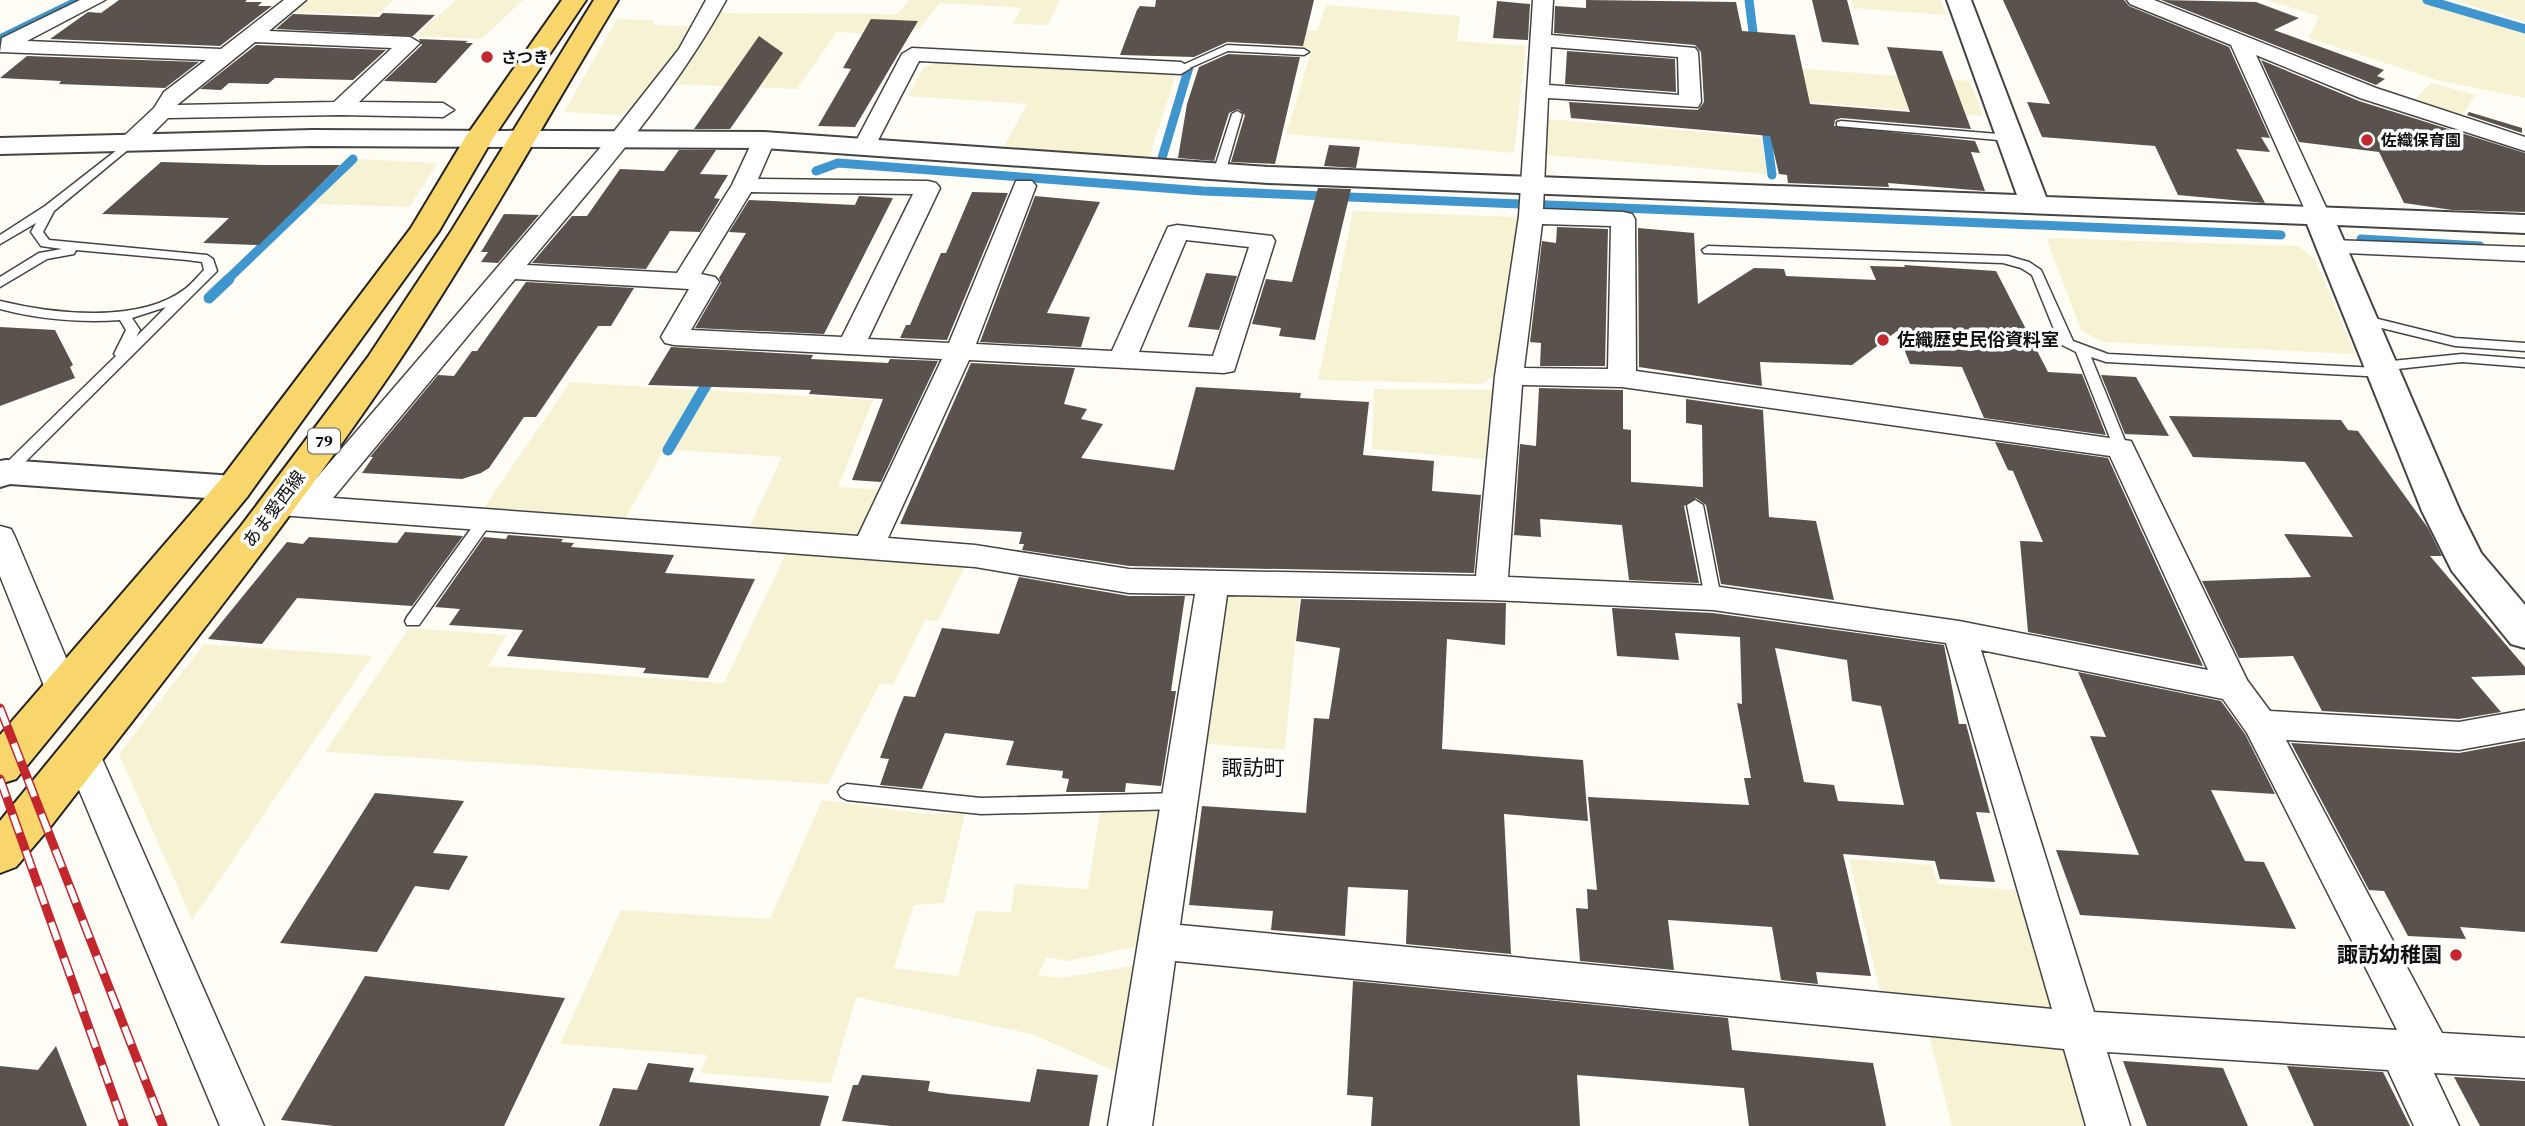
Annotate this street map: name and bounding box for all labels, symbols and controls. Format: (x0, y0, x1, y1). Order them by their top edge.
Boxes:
place label: さつき (501, 46, 549, 68)
marker: さつき (479, 49, 495, 65)
place label: 佐織保育園 (2380, 129, 2461, 151)
marker: 佐織保育園 (2359, 132, 2375, 148)
place label: 佐織歴史民俗資料室 (1897, 327, 2059, 352)
marker: 佐織歴史民俗資料室 (1875, 332, 1891, 348)
road number: 79 (308, 428, 340, 454)
street label: あま愛西線 (237, 465, 311, 552)
district label: 諏訪町 (1222, 753, 1285, 782)
place label: 諏訪幼稚園 (2337, 940, 2442, 969)
marker: 諏訪幼稚園 (2448, 947, 2464, 963)

